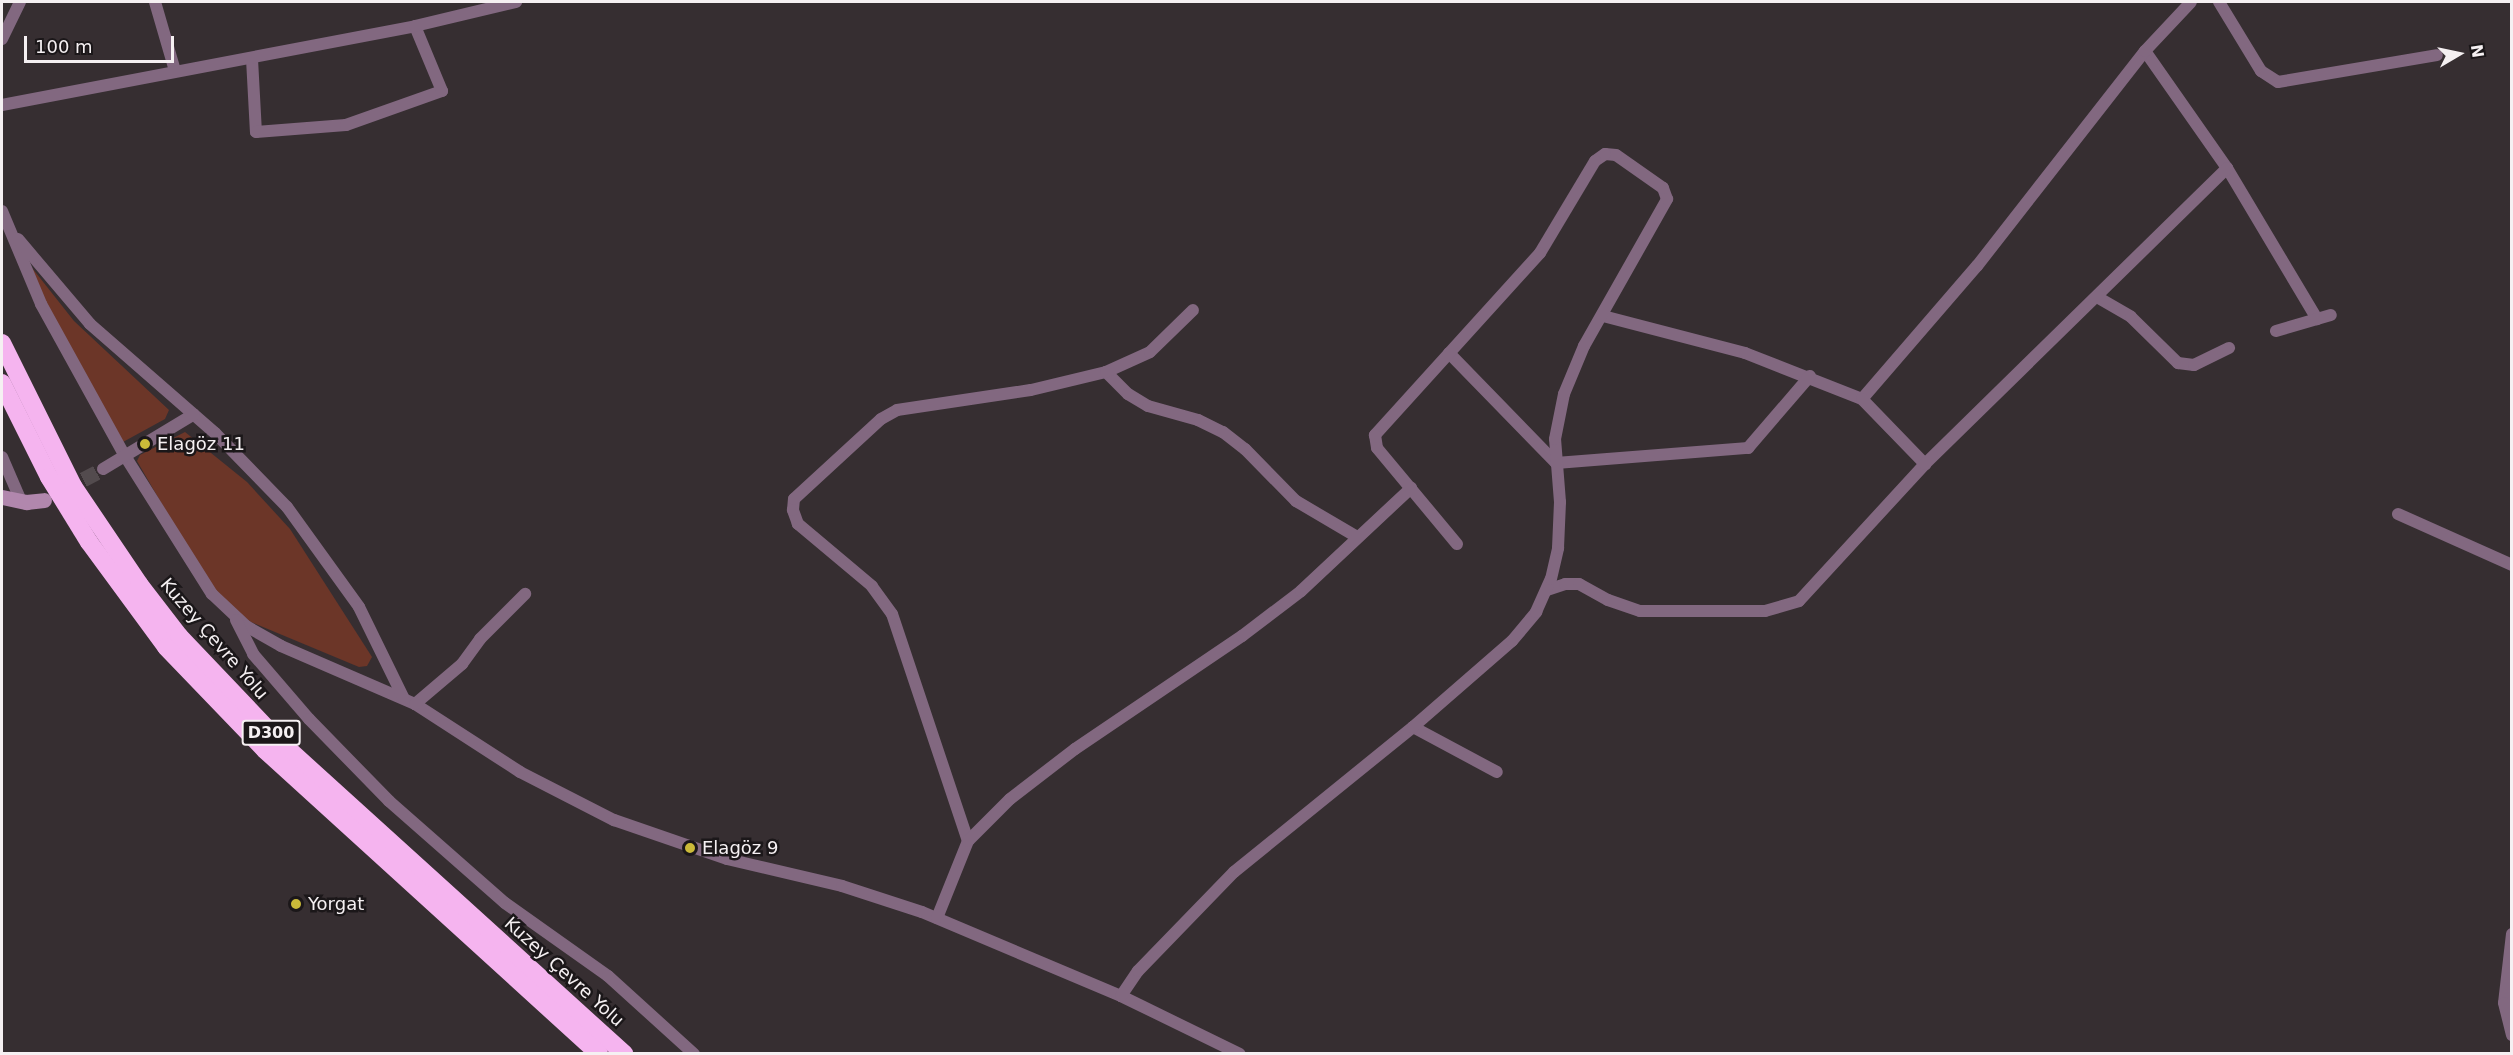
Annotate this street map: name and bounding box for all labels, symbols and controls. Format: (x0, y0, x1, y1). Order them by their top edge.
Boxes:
scale bar (27, 24, 177, 62)
north arrow (2429, 24, 2489, 84)
text: 100 m (35, 36, 93, 57)
text: N (2467, 43, 2488, 59)
place label: Elagöz 11 (157, 433, 245, 455)
marker: Elagöz 11 (138, 437, 152, 451)
street label: Kuzey Çevre Yolu (156, 574, 272, 704)
road number: D300 (241, 720, 301, 746)
place label: Elagöz 9 (702, 837, 778, 859)
marker: Elagöz 9 (683, 841, 697, 855)
place label: Yorgat (308, 893, 364, 915)
marker: Yorgat (289, 897, 303, 911)
street label: Kuzey Çevre Yolu (500, 913, 628, 1031)

